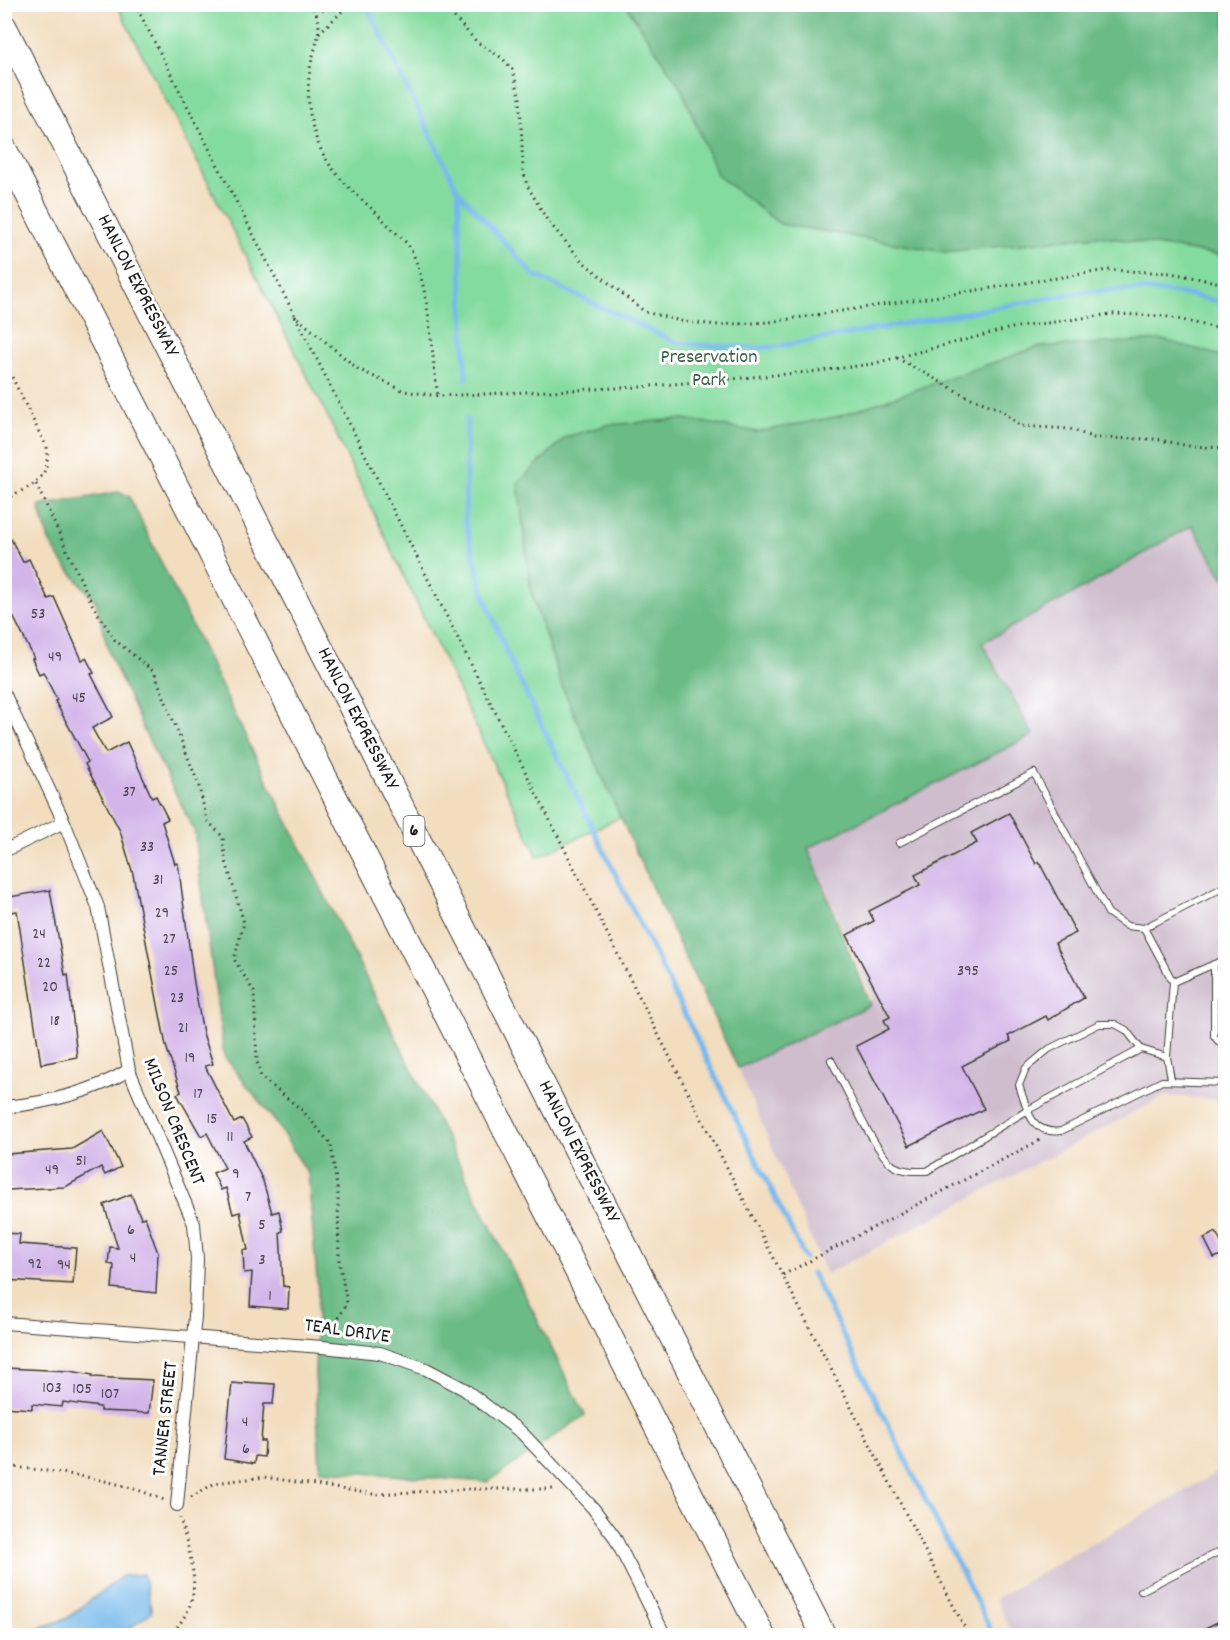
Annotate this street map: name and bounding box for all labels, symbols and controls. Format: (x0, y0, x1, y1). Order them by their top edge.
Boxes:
street label: HANLON EXPRESSWAY (89, 210, 185, 363)
park label: Preservation Park (661, 344, 757, 395)
house number: 53 (31, 603, 45, 626)
street label: HANLON EXPRESSWAY (309, 643, 405, 796)
house number: 49 (48, 646, 62, 669)
house number: 45 (72, 687, 86, 710)
house number: 37 (122, 781, 136, 804)
road number: 6 (404, 816, 424, 846)
house number: 33 (140, 836, 154, 859)
house number: 31 (153, 869, 163, 892)
house number: 29 (155, 902, 169, 925)
house number: 24 (32, 923, 46, 946)
house number: 27 (162, 928, 176, 951)
house number: 22 (37, 952, 51, 975)
house number: 25 (164, 960, 178, 983)
house number: 395 (957, 960, 979, 983)
house number: 20 (42, 976, 58, 999)
house number: 23 (170, 987, 184, 1010)
house number: 18 (50, 1010, 60, 1033)
house number: 21 (178, 1017, 188, 1040)
house number: 19 (185, 1047, 195, 1070)
street label: MILSON CRESCENT (135, 1054, 211, 1190)
street label: HANLON EXPRESSWAY (530, 1076, 626, 1229)
house number: 17 (193, 1083, 203, 1106)
house number: 15 (207, 1108, 217, 1131)
house number: 11 (226, 1126, 234, 1149)
house number: 51 (76, 1150, 86, 1173)
house number: 49 (45, 1159, 59, 1182)
house number: 9 (232, 1163, 240, 1186)
house number: 7 (245, 1186, 251, 1209)
house number: 5 (258, 1214, 266, 1237)
house number: 6 (127, 1219, 135, 1242)
house number: 4 (130, 1247, 136, 1270)
house number: 3 (258, 1249, 266, 1272)
house number: 92 (28, 1253, 42, 1276)
house number: 94 (57, 1254, 71, 1277)
house number: 1 (268, 1285, 272, 1308)
street label: TEAL DRIVE (303, 1312, 391, 1352)
street label: TANNER STREET (146, 1360, 186, 1478)
house number: 103 (42, 1377, 62, 1400)
house number: 105 (72, 1378, 92, 1401)
house number: 107 (101, 1383, 119, 1406)
house number: 4 (242, 1411, 248, 1434)
house number: 6 (242, 1438, 250, 1461)

